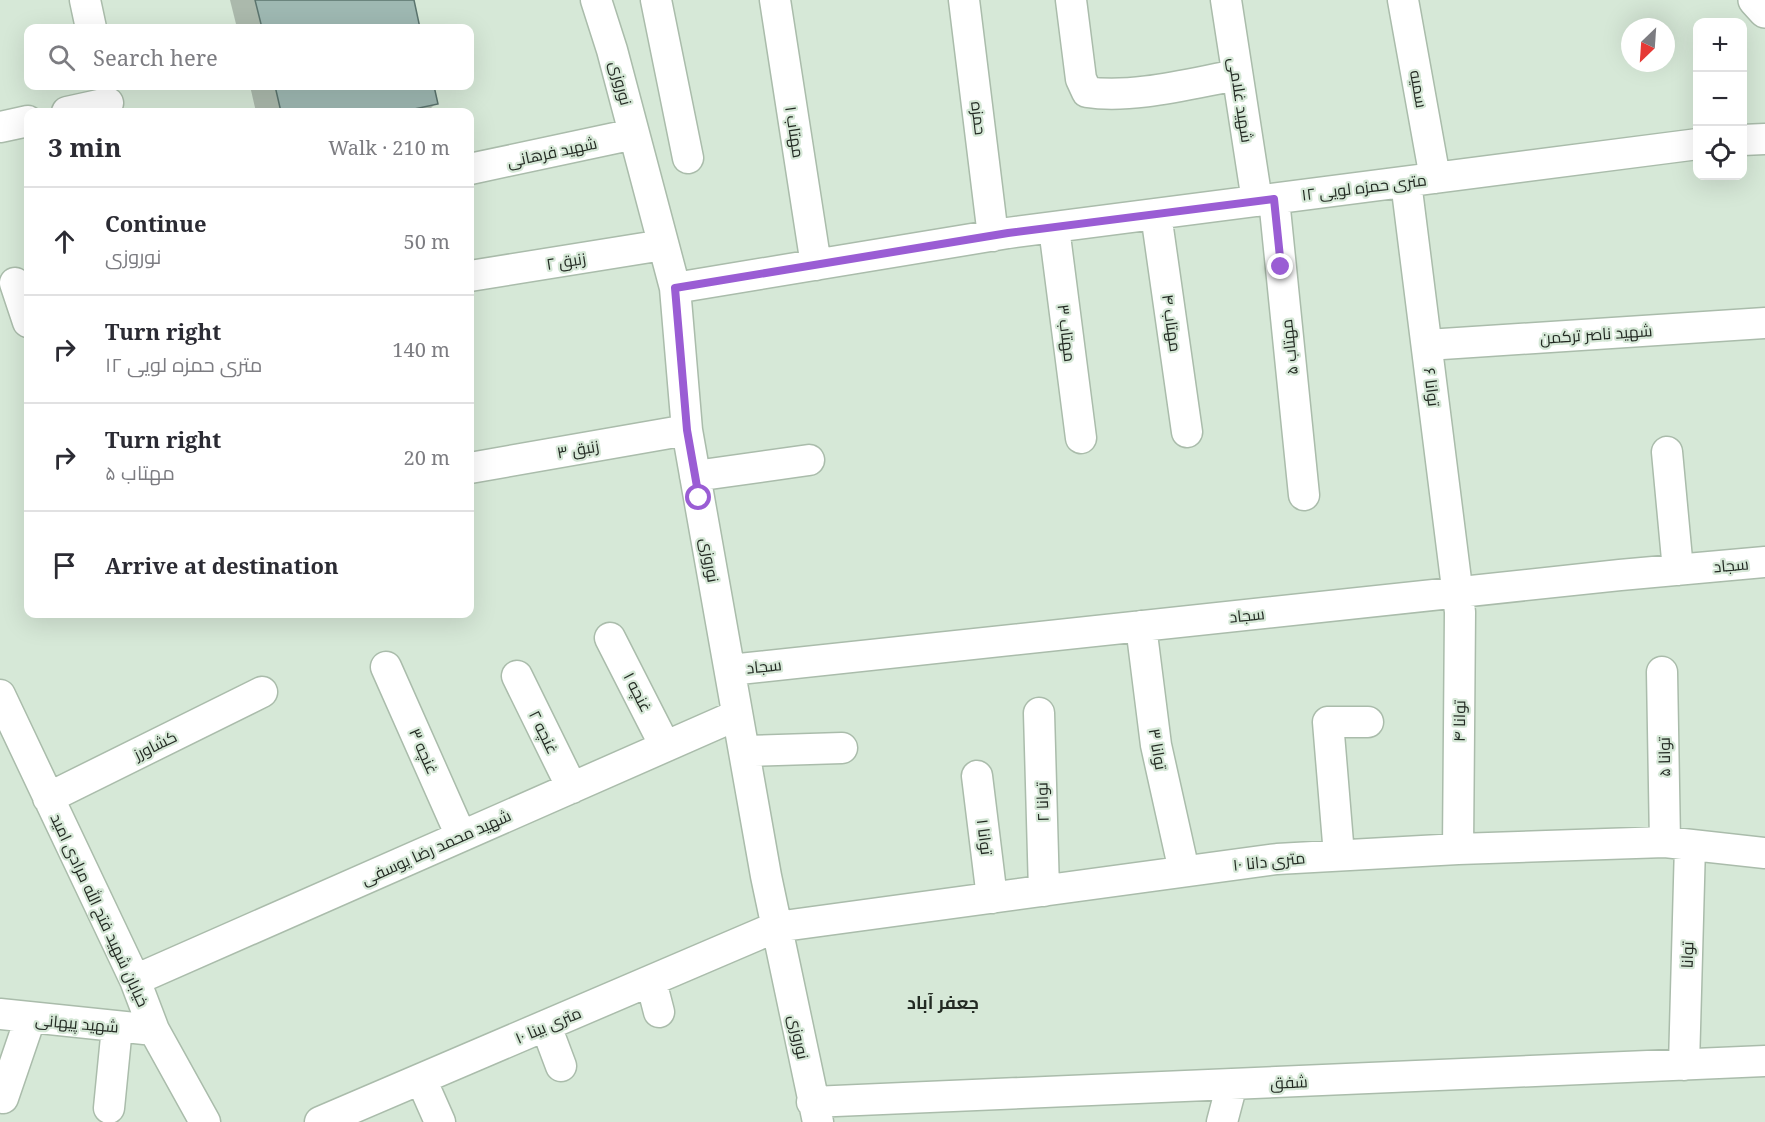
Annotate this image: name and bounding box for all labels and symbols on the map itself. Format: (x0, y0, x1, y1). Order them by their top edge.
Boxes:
north arrow (1621, 18, 1675, 72)
street label: شهید غلامی (1223, 56, 1259, 144)
street label: نوروزی (605, 58, 637, 108)
street label: سمیه (1405, 68, 1433, 110)
street label: حمزه (966, 100, 992, 136)
street label: مهتاب ۱ (780, 105, 810, 159)
street label: شهید فرهانی (505, 132, 599, 172)
street label: ۱۲ متری حمزه لویی (1300, 168, 1428, 206)
street label: زنبق ۲ (544, 247, 588, 275)
route end (1267, 253, 1293, 279)
street label: مهتاب ۴ (1157, 293, 1187, 353)
street label: مهتاب ۳ (1053, 303, 1081, 363)
street label: مهتاب ۵ (1275, 318, 1303, 376)
street label: شهید ناصر ترکمن (1539, 319, 1653, 349)
street label: توانا ۶ (1419, 366, 1445, 408)
street label: زنبق ۳ (555, 434, 601, 464)
route start (685, 484, 711, 510)
street label: نوروزی (695, 536, 725, 584)
street label: سجاد (1712, 553, 1750, 577)
street label: سجاد (1228, 602, 1266, 628)
street label: سجاد (745, 653, 783, 679)
street label: غنچه ۱ (618, 668, 657, 716)
street label: توانا ۴ (1448, 699, 1470, 742)
street label: غنچه ۲ (523, 707, 564, 758)
street label: کشاورز (129, 725, 180, 765)
street label: غنچه ۳ (403, 725, 444, 778)
street label: توانا ۳ (1144, 727, 1173, 772)
street label: توانا ۵ (1653, 736, 1675, 777)
street label: توانا ۲ (1030, 781, 1054, 822)
street label: شهید محمد رضا یوسفی (358, 804, 514, 890)
street label: خیابان شهید فتح الله مرادی امید (45, 810, 154, 1011)
street label: توانا ۱ (972, 818, 998, 857)
street label: ۱۰ متری دانا (1232, 846, 1306, 876)
street label: توانا (1676, 940, 1698, 969)
district label: جعفر آباد (907, 990, 979, 1014)
street label: ۱۰ متری بینا (512, 1001, 584, 1049)
street label: شهید پیهانی (34, 1008, 120, 1039)
street label: نوروزی (784, 1013, 814, 1061)
street label: شفق (1270, 1070, 1308, 1094)

